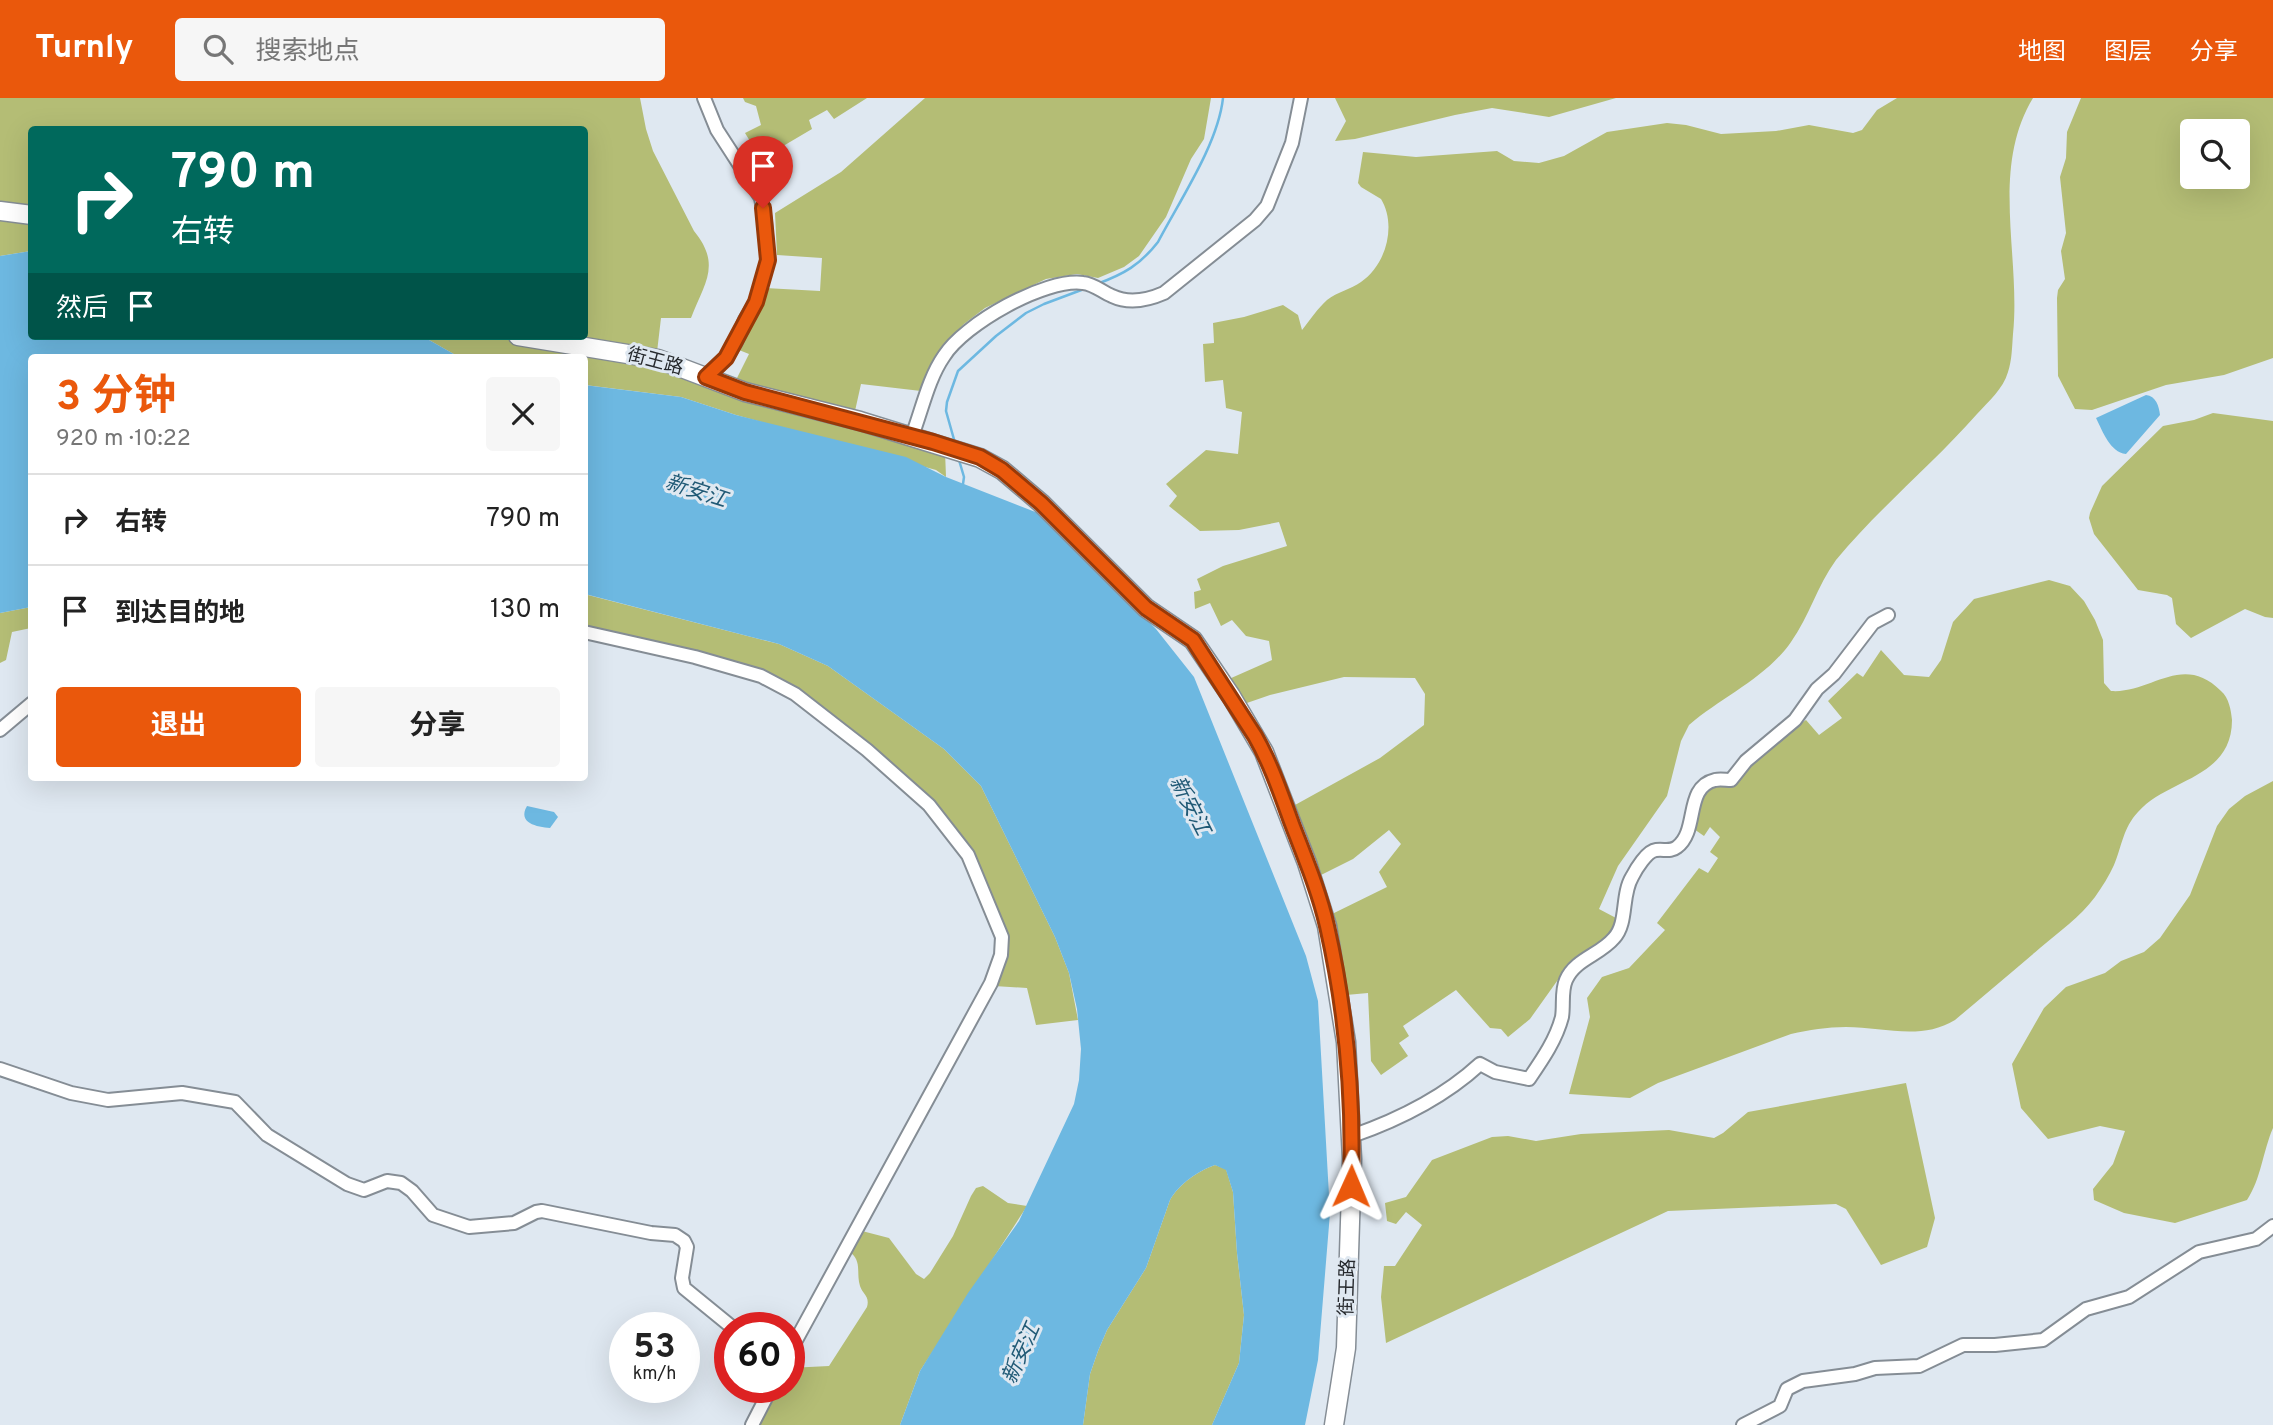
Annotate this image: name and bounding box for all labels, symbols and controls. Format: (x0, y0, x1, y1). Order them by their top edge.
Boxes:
search box (175, 18, 665, 81)
text: Turnly (35, 28, 133, 70)
icon: search (199, 30, 237, 68)
text: 搜索地点 (255, 36, 359, 69)
text: 地图 (2018, 38, 2066, 68)
text: 图层 (2104, 38, 2152, 68)
text: 分享 (2190, 38, 2238, 68)
map controls (2180, 119, 2250, 189)
button: search (2180, 119, 2250, 189)
pin (733, 136, 793, 208)
text: 790 m (171, 144, 315, 206)
icon: arrive (744, 147, 782, 185)
icon: right (56, 154, 147, 245)
text: 右转 (171, 214, 235, 254)
icon: arrive (122, 287, 160, 325)
text: 然后 (56, 293, 108, 326)
street label: 街王路 (624, 343, 686, 381)
text: 3 分钟 (56, 372, 176, 425)
button: close (486, 377, 560, 451)
text: 920 m · 10:22 (56, 425, 191, 454)
water label: 新安江 (662, 469, 732, 515)
icon: right (56, 501, 94, 539)
text: 790 m (486, 503, 560, 536)
text: 右转 (115, 507, 167, 540)
icon: arrive (56, 592, 94, 630)
text: 130 m (490, 594, 560, 627)
text: 到达目的地 (115, 598, 245, 631)
button: 退出 (56, 687, 301, 767)
button: 分享 (315, 687, 560, 767)
water label: 新安江 (1163, 772, 1216, 842)
position arrow (1314, 1149, 1388, 1223)
street label: 街王路 (1335, 1258, 1361, 1316)
speed limit sign: 60 (714, 1312, 805, 1403)
water label: 新安江 (997, 1318, 1048, 1388)
text: 53 (633, 1326, 676, 1370)
text: km/h (633, 1363, 676, 1386)

